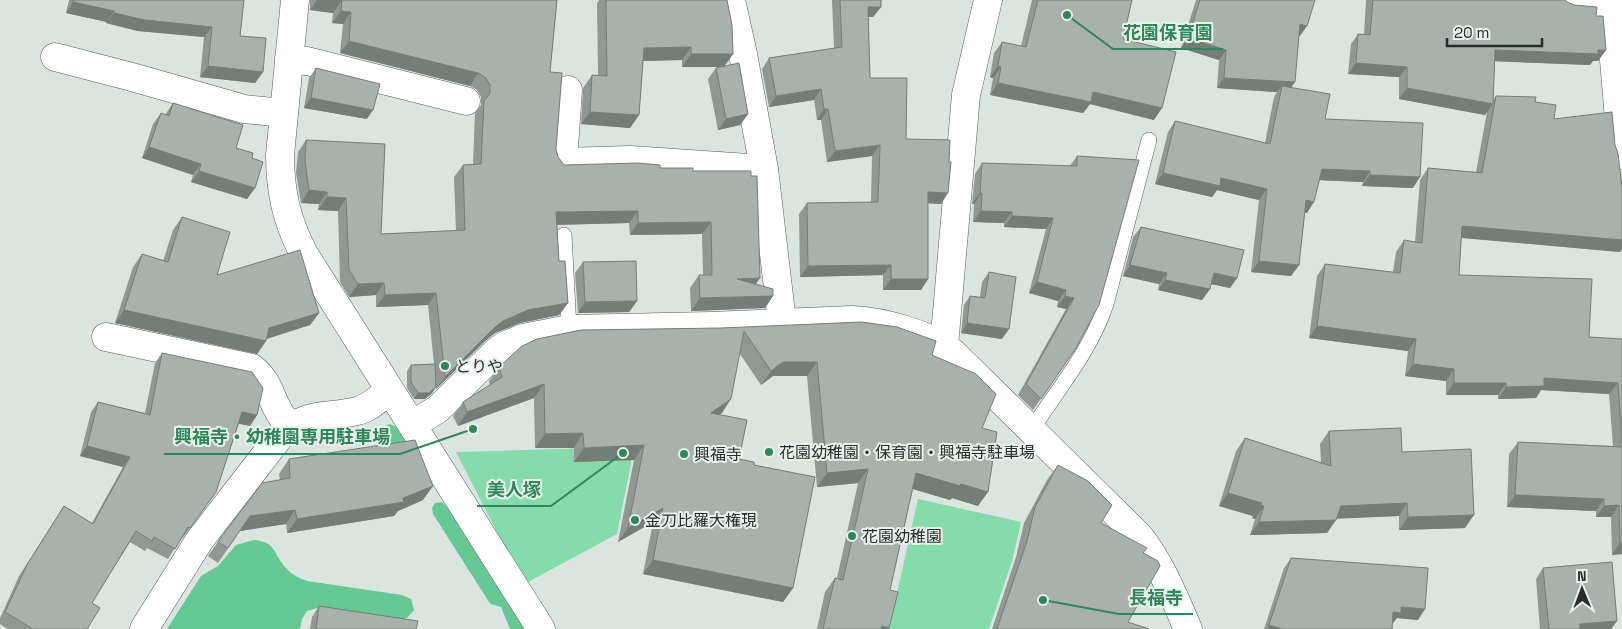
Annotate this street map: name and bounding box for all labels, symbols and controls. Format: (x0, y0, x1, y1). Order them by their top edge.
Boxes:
scale bar (1447, 15, 1542, 47)
callout: 花園保育園 (1113, 16, 1223, 49)
text: 花園保育園 (1123, 21, 1213, 44)
text: 20 m (1454, 23, 1489, 42)
place label: とりや (455, 356, 503, 377)
marker: とりや (439, 360, 451, 372)
callout: 興福寺・幼稚園専用駐車場 (164, 421, 400, 454)
text: 興福寺・幼稚園専用駐車場 (174, 425, 390, 448)
place label: 花園幼稚園・保育園・興福寺駐車場 (779, 442, 1035, 463)
place label: 興福寺 (694, 444, 742, 465)
marker: 花園幼稚園・保育園・興福寺駐車場 (763, 446, 775, 458)
marker: 興福寺 (678, 448, 690, 460)
callout: 美人塚 (477, 473, 551, 506)
text: 美人塚 (487, 478, 541, 501)
place label: 金刀比羅大権現 (645, 510, 757, 531)
marker: 金刀比羅大権現 (629, 514, 641, 526)
place label: 花園幼稚園 (862, 526, 942, 547)
marker: 花園幼稚園 (846, 530, 858, 542)
north arrow (1557, 564, 1607, 614)
text: N (1577, 567, 1587, 585)
callout: 長福寺 (1119, 581, 1193, 614)
text: 長福寺 (1129, 586, 1183, 609)

